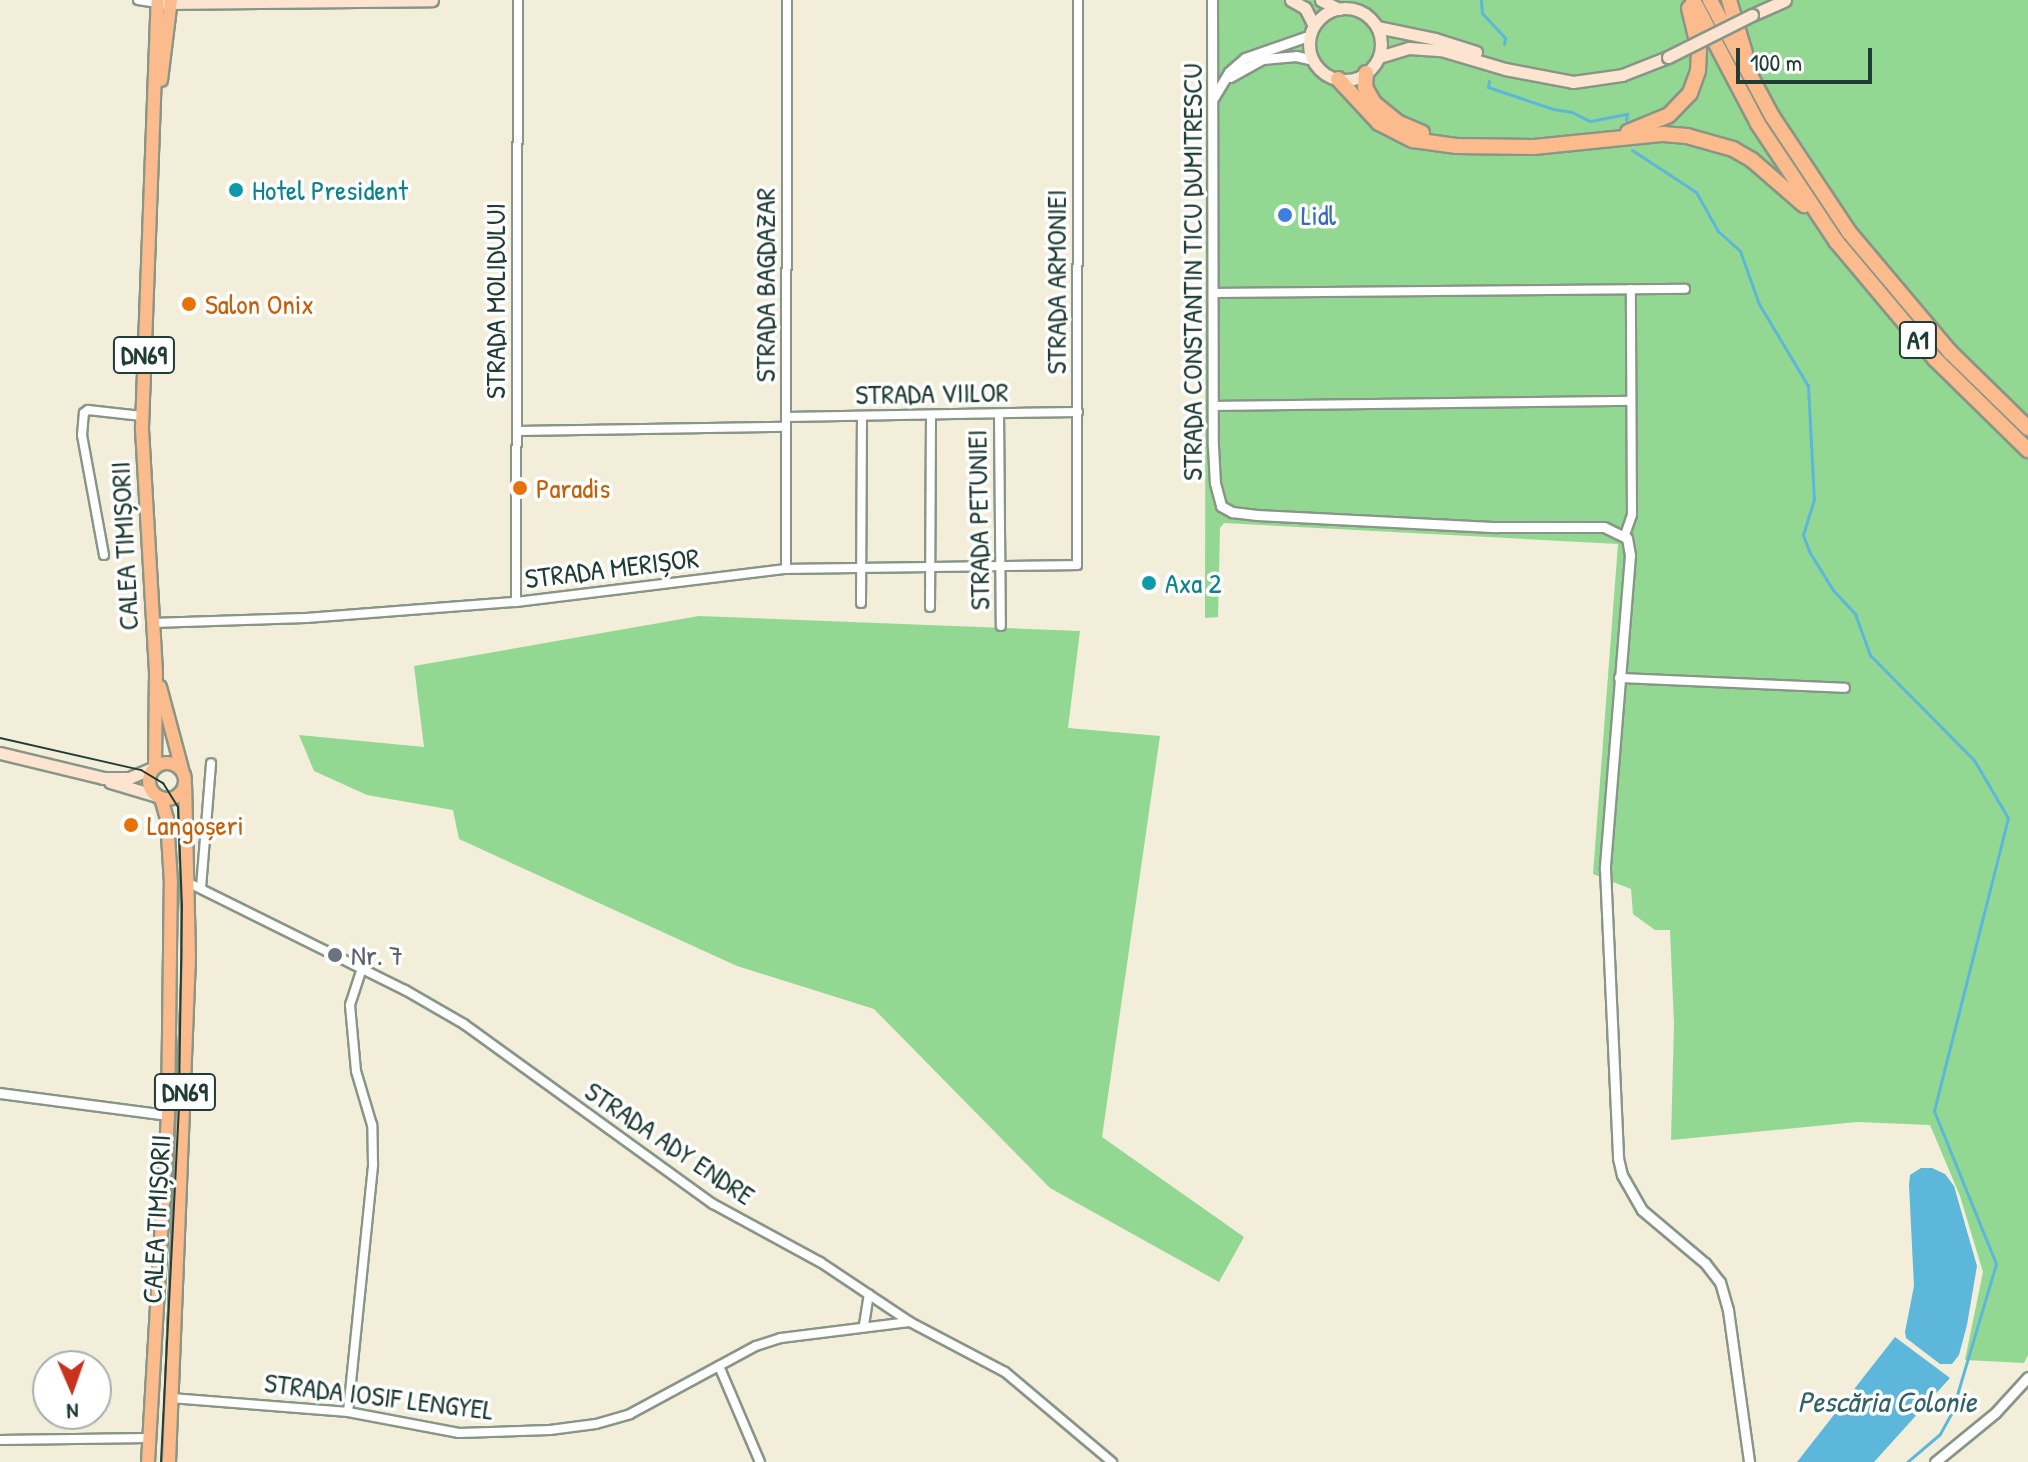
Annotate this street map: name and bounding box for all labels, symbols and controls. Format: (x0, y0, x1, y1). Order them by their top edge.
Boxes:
scale bar (1740, 32, 1876, 82)
text: 100 m (1750, 46, 1802, 78)
street label: STRADA CONSTANTIN TICU DUMITRESCU (1175, 63, 1209, 481)
place label: Hotel President (252, 173, 408, 207)
marker: Hotel President (227, 181, 245, 199)
street label: STRADA BAGDAZAR (748, 188, 782, 382)
street label: STRADA ARMONIEI (1039, 190, 1073, 374)
place label: Lidl (1301, 198, 1336, 232)
street label: STRADA MOLIDULUI (478, 203, 512, 399)
marker: Lidl (1276, 206, 1294, 224)
place label: Salon Onix (205, 287, 314, 321)
marker: Salon Onix (180, 295, 198, 313)
road number: A1 (1898, 318, 1938, 362)
road number: DN69 (112, 333, 176, 377)
street label: STRADA VIILOR (855, 375, 1009, 411)
street label: STRADA PETUNIEI (960, 429, 996, 611)
street label: CALEA TIMIȘORII (103, 461, 145, 631)
place label: Paradis (536, 471, 610, 505)
marker: Paradis (511, 479, 529, 497)
street label: STRADA MERIȘOR (523, 541, 701, 595)
place label: Axa 2 (1165, 566, 1222, 600)
marker: Axa 2 (1140, 574, 1158, 592)
place label: Langoșeri (147, 808, 244, 842)
marker: Langoșeri (122, 816, 140, 834)
place label: Nr. 7 (351, 938, 403, 972)
marker: Nr. 7 (326, 946, 344, 964)
road number: DN69 (153, 1070, 217, 1114)
street label: STRADA ADY ENDRE (579, 1074, 761, 1212)
street label: CALEA TIMIȘORII (135, 1134, 177, 1304)
north arrow (32, 1350, 112, 1430)
street label: STRADA IOSIF LENGYEL (263, 1365, 495, 1427)
water label: Pescăria Colonie (1797, 1383, 1977, 1419)
text: N (66, 1397, 79, 1427)

